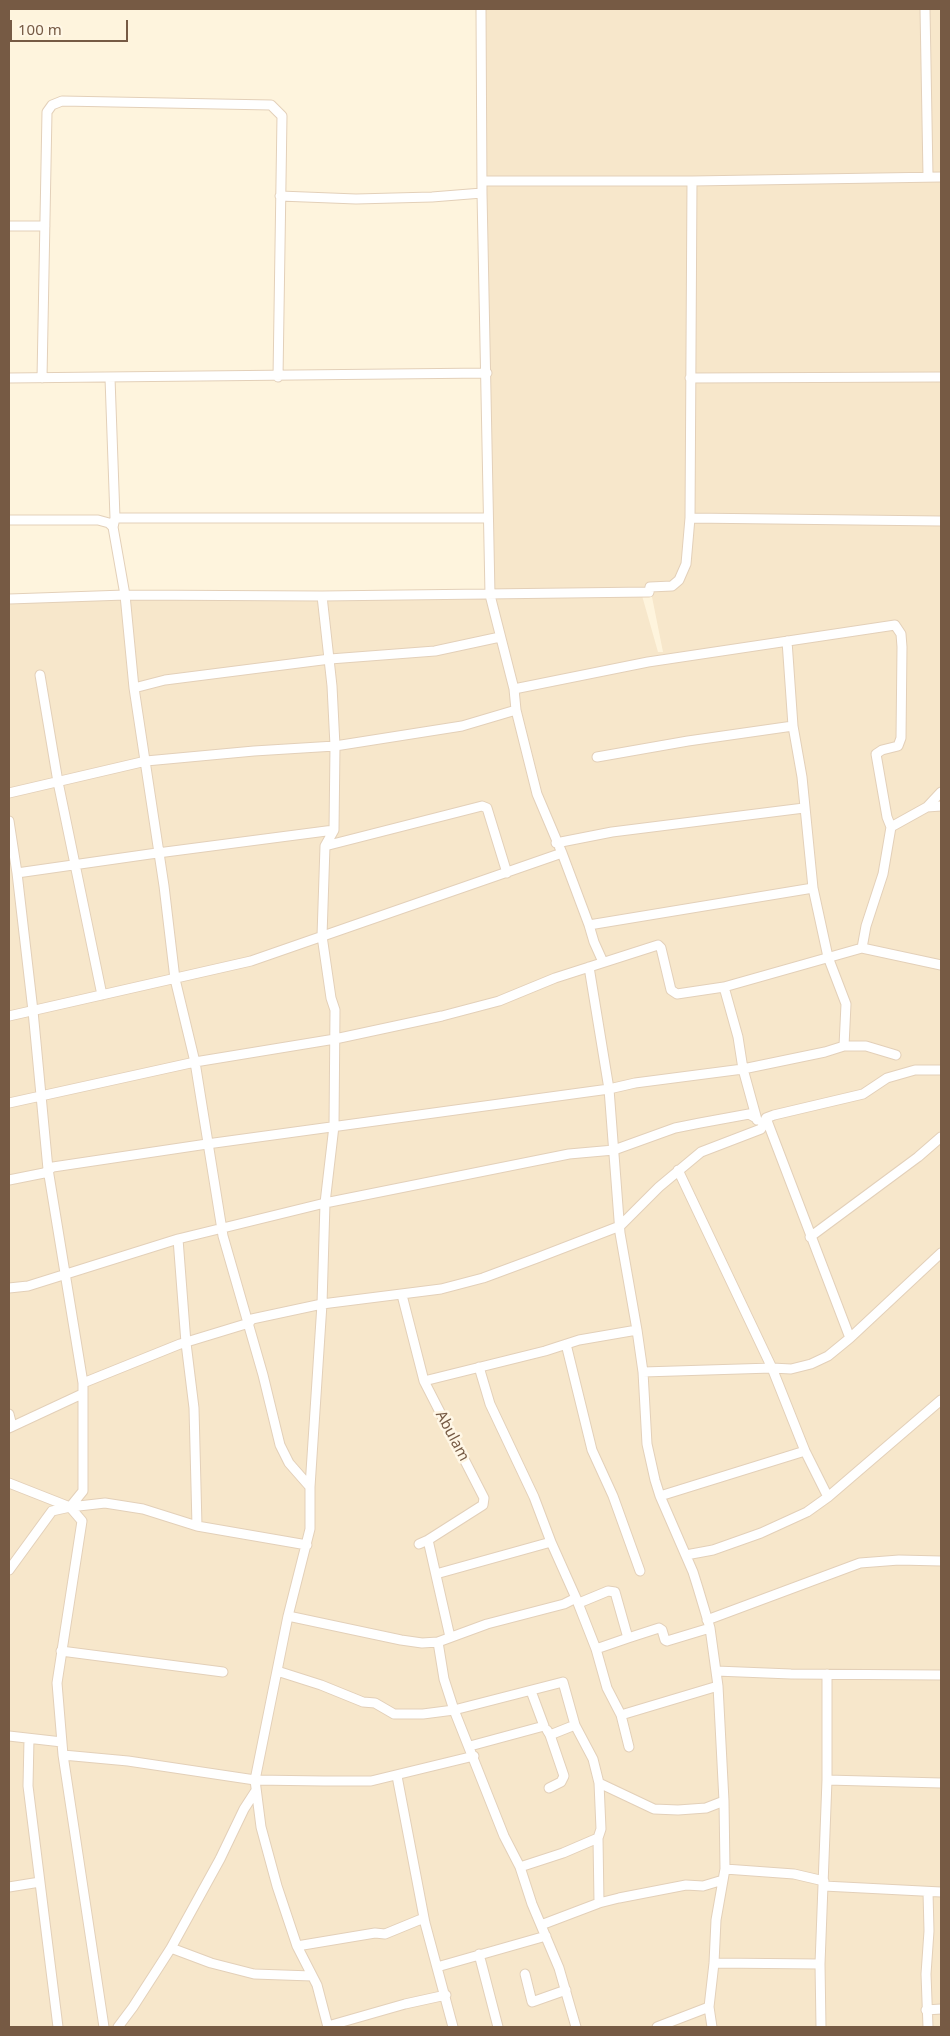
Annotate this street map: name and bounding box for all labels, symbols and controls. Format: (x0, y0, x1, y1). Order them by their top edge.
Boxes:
scale bar (12, 10, 130, 42)
text: 100 m (18, 19, 62, 39)
street label: Abulam (431, 1408, 473, 1464)

